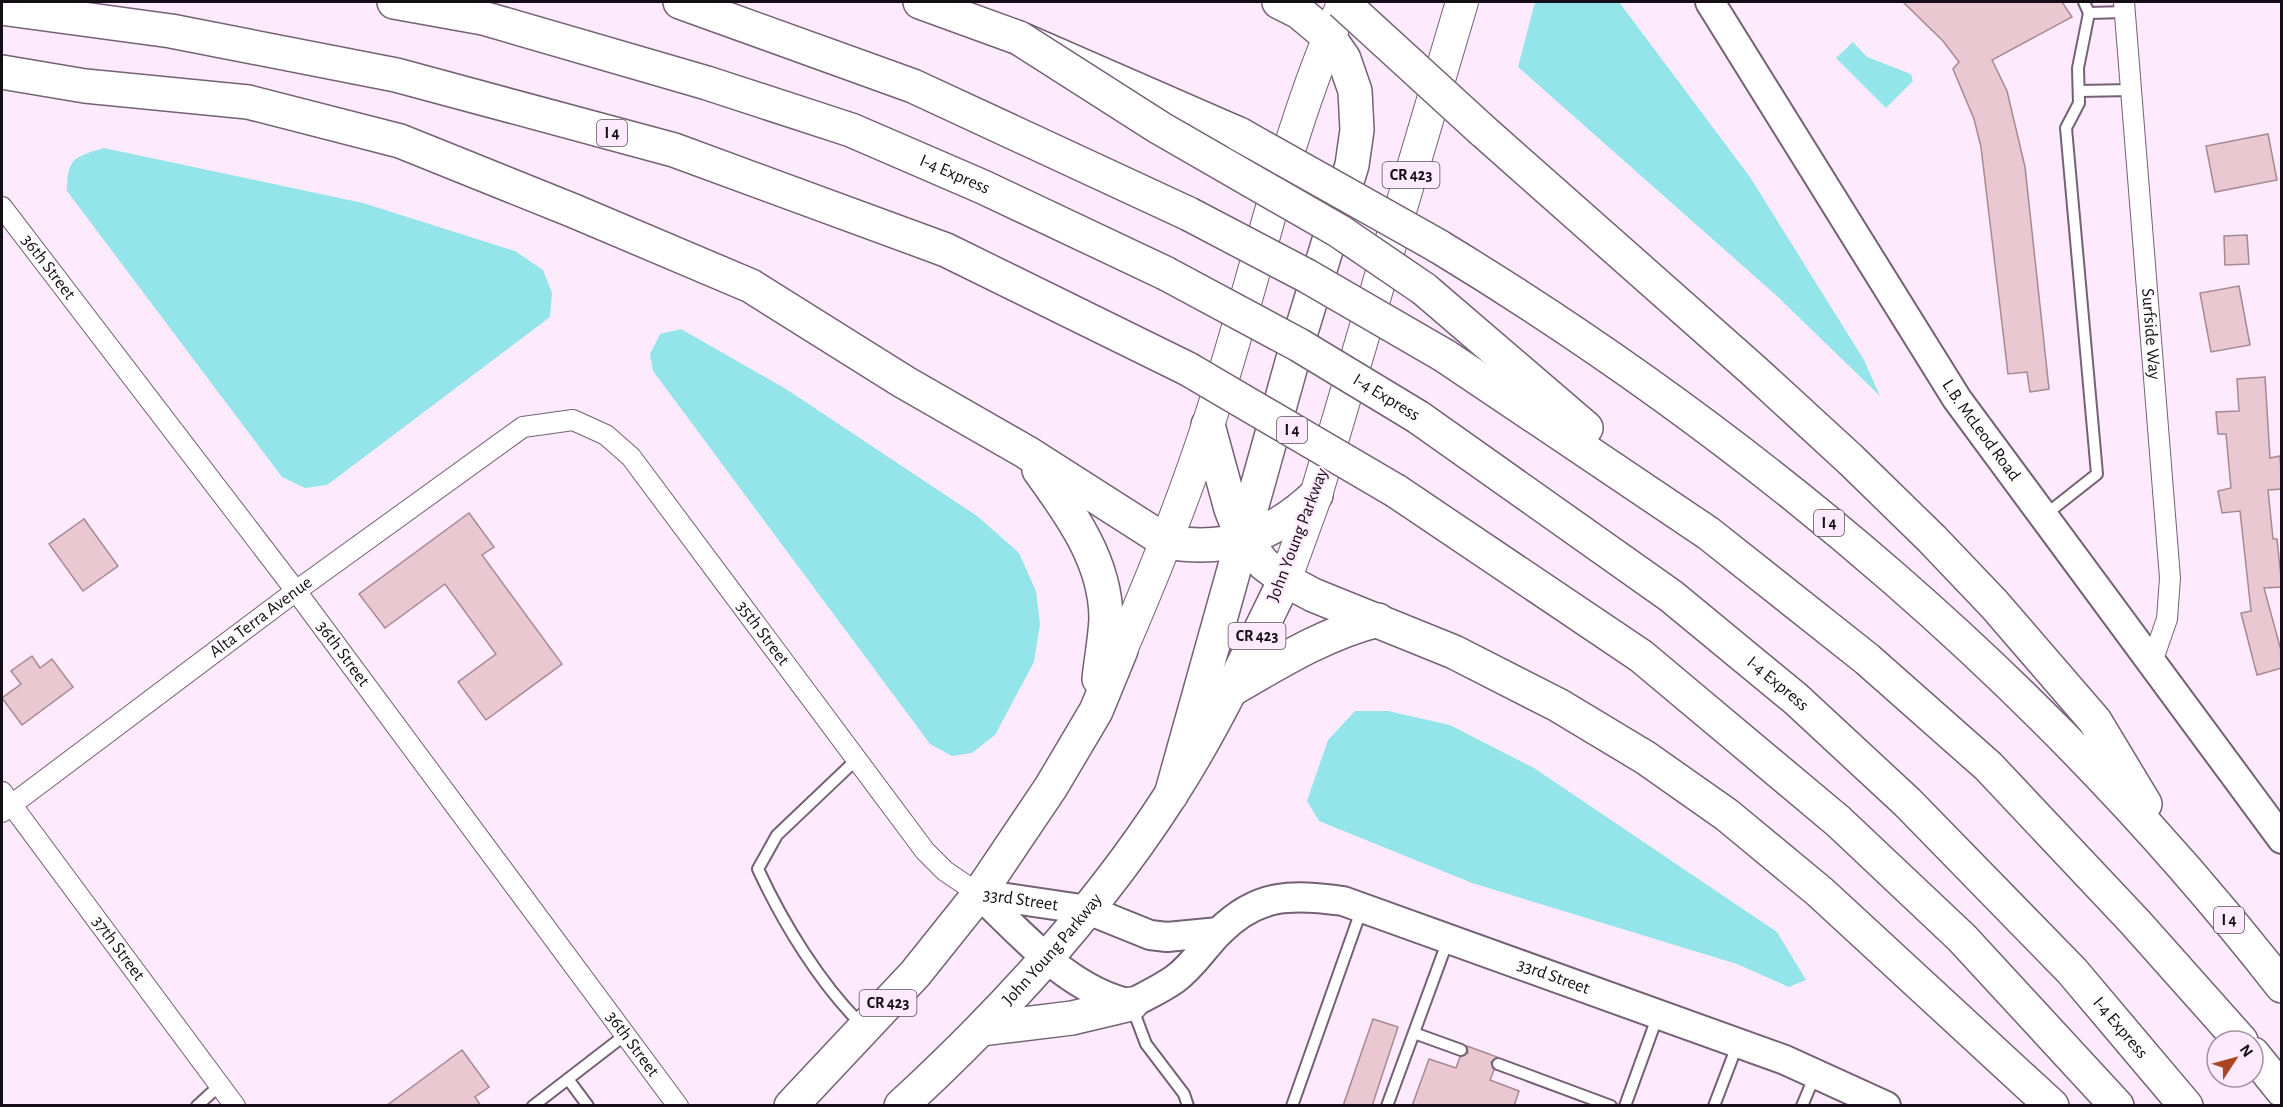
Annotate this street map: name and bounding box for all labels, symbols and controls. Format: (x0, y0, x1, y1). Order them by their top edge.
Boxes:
road number: I 4 (597, 120, 627, 146)
street label: I-4 Express (917, 152, 993, 198)
road number: CR 423 (1382, 162, 1440, 188)
street label: 36th Street (18, 232, 79, 303)
street label: Surfside Way (2138, 288, 2163, 380)
street label: I-4 Express (1350, 371, 1423, 425)
street label: L.B. McLeod Road (1938, 377, 2023, 485)
road number: I 4 (1277, 417, 1307, 443)
street label: John Young Parkway (1264, 465, 1332, 604)
road number: I 4 (1814, 510, 1844, 536)
street label: Alta Terra Avenue (206, 573, 316, 662)
street label: 35th Street (733, 598, 793, 669)
street label: 36th Street (313, 618, 373, 690)
road number: CR 423 (1228, 623, 1286, 649)
street label: I-4 Express (1743, 653, 1812, 715)
street label: 33rd Street (982, 886, 1059, 915)
street label: John Young Parkway (999, 890, 1106, 1009)
road number: I 4 (2214, 907, 2244, 933)
street label: 37th Street (88, 913, 148, 984)
street label: 33rd Street (1515, 955, 1592, 998)
road number: CR 423 (860, 990, 916, 1016)
street label: I-4 Express (2089, 994, 2151, 1062)
street label: 36th Street (602, 1008, 662, 1081)
north arrow (2205, 1029, 2265, 1089)
text: N (2237, 1042, 2256, 1060)

